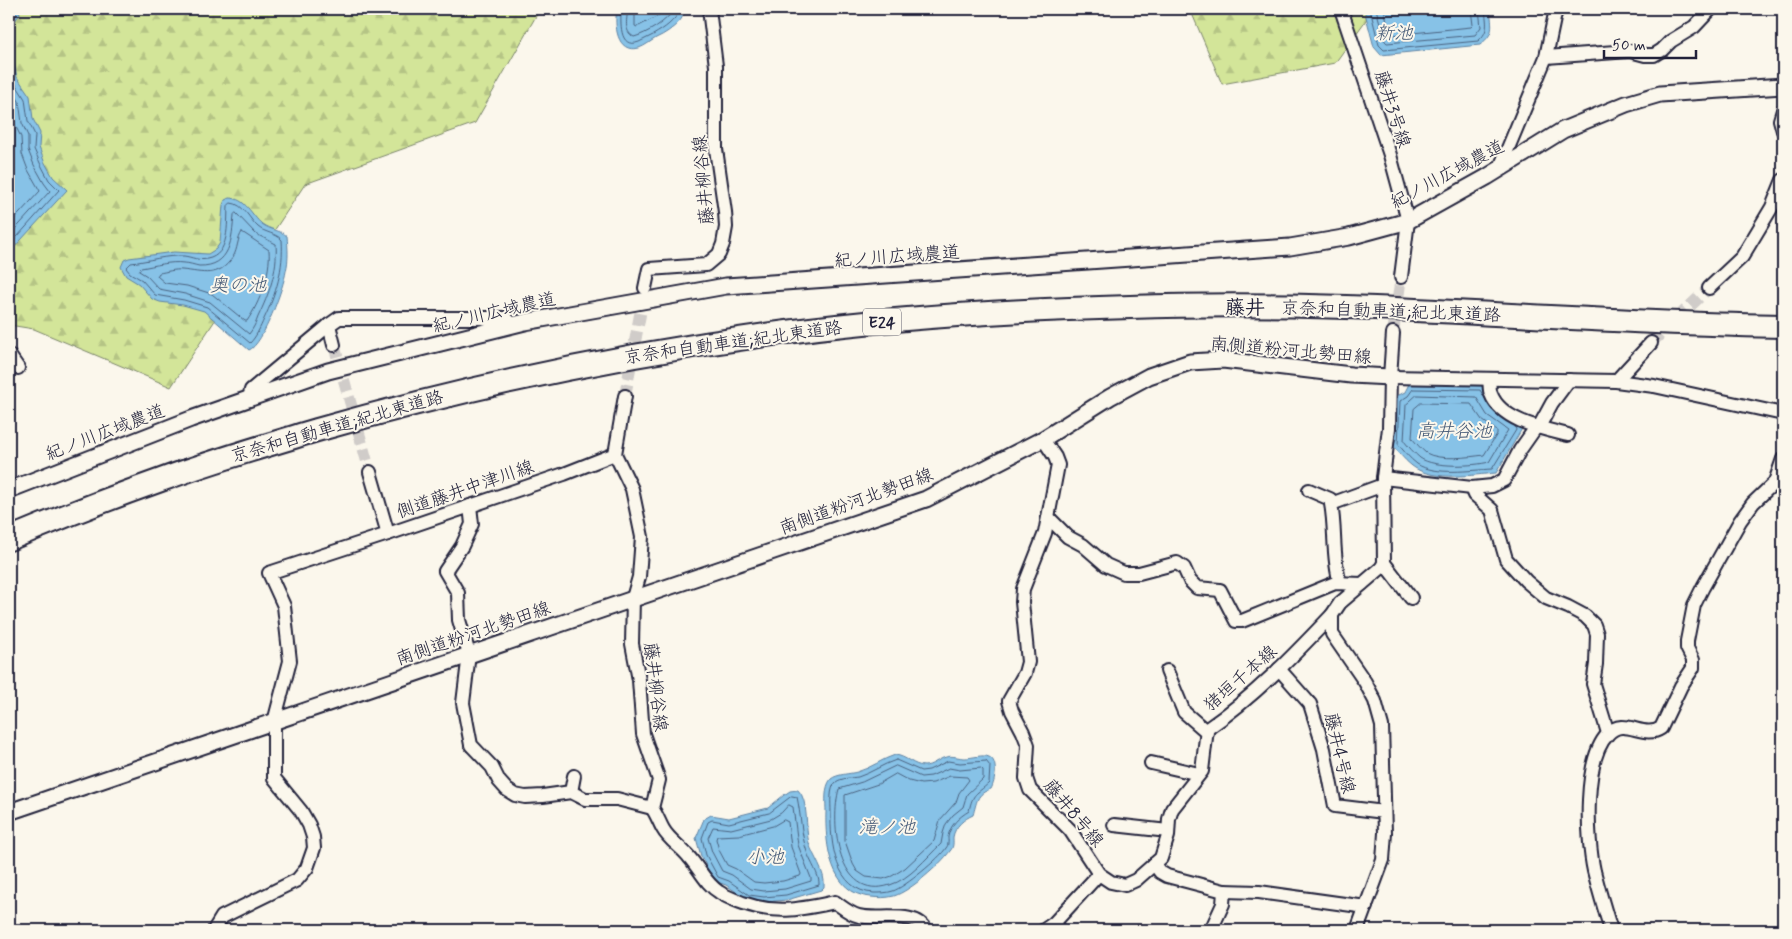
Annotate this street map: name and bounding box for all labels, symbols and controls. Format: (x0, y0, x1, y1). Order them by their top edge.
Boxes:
water label: 新池 (1375, 21, 1414, 46)
scale bar (1604, 28, 1697, 60)
text: 50 m (1612, 36, 1646, 56)
street label: 藤井3号線 (1368, 67, 1416, 151)
street label: 藤井柳谷線 (688, 134, 720, 226)
street label: 紀ノ川広域農道 (1386, 135, 1509, 215)
street label: 紀ノ川広域農道 (833, 241, 961, 273)
water label: 奥の池 (209, 273, 267, 298)
street label: 紀ノ川広域農道 (430, 287, 558, 339)
district label: 藤井 (1225, 295, 1265, 322)
street label: 京奈和自動車道;紀北東道路 (1281, 296, 1501, 328)
road number: E24 (863, 308, 901, 336)
street label: 京奈和自動車道;紀北東道路 (622, 316, 844, 370)
street label: 南側道粉河北勢田線 (1209, 332, 1373, 370)
street label: 京奈和自動車道;紀北東道路 (228, 385, 446, 469)
street label: 紀ノ川広域農道 (42, 399, 168, 467)
water label: 高井谷池 (1416, 419, 1493, 444)
street label: 側道藤井中津川線 (393, 455, 537, 525)
street label: 南側道粉河北勢田線 (776, 463, 937, 541)
street label: 南側道粉河北勢田線 (393, 596, 554, 672)
street label: 猪垣千本線 (1199, 640, 1282, 717)
street label: 藤井柳谷線 (638, 641, 672, 733)
street label: 藤井4号線 (1318, 710, 1360, 796)
street label: 藤井8号線 (1038, 774, 1109, 853)
water label: 滝ノ池 (858, 815, 916, 840)
water label: 小池 (746, 845, 785, 870)

